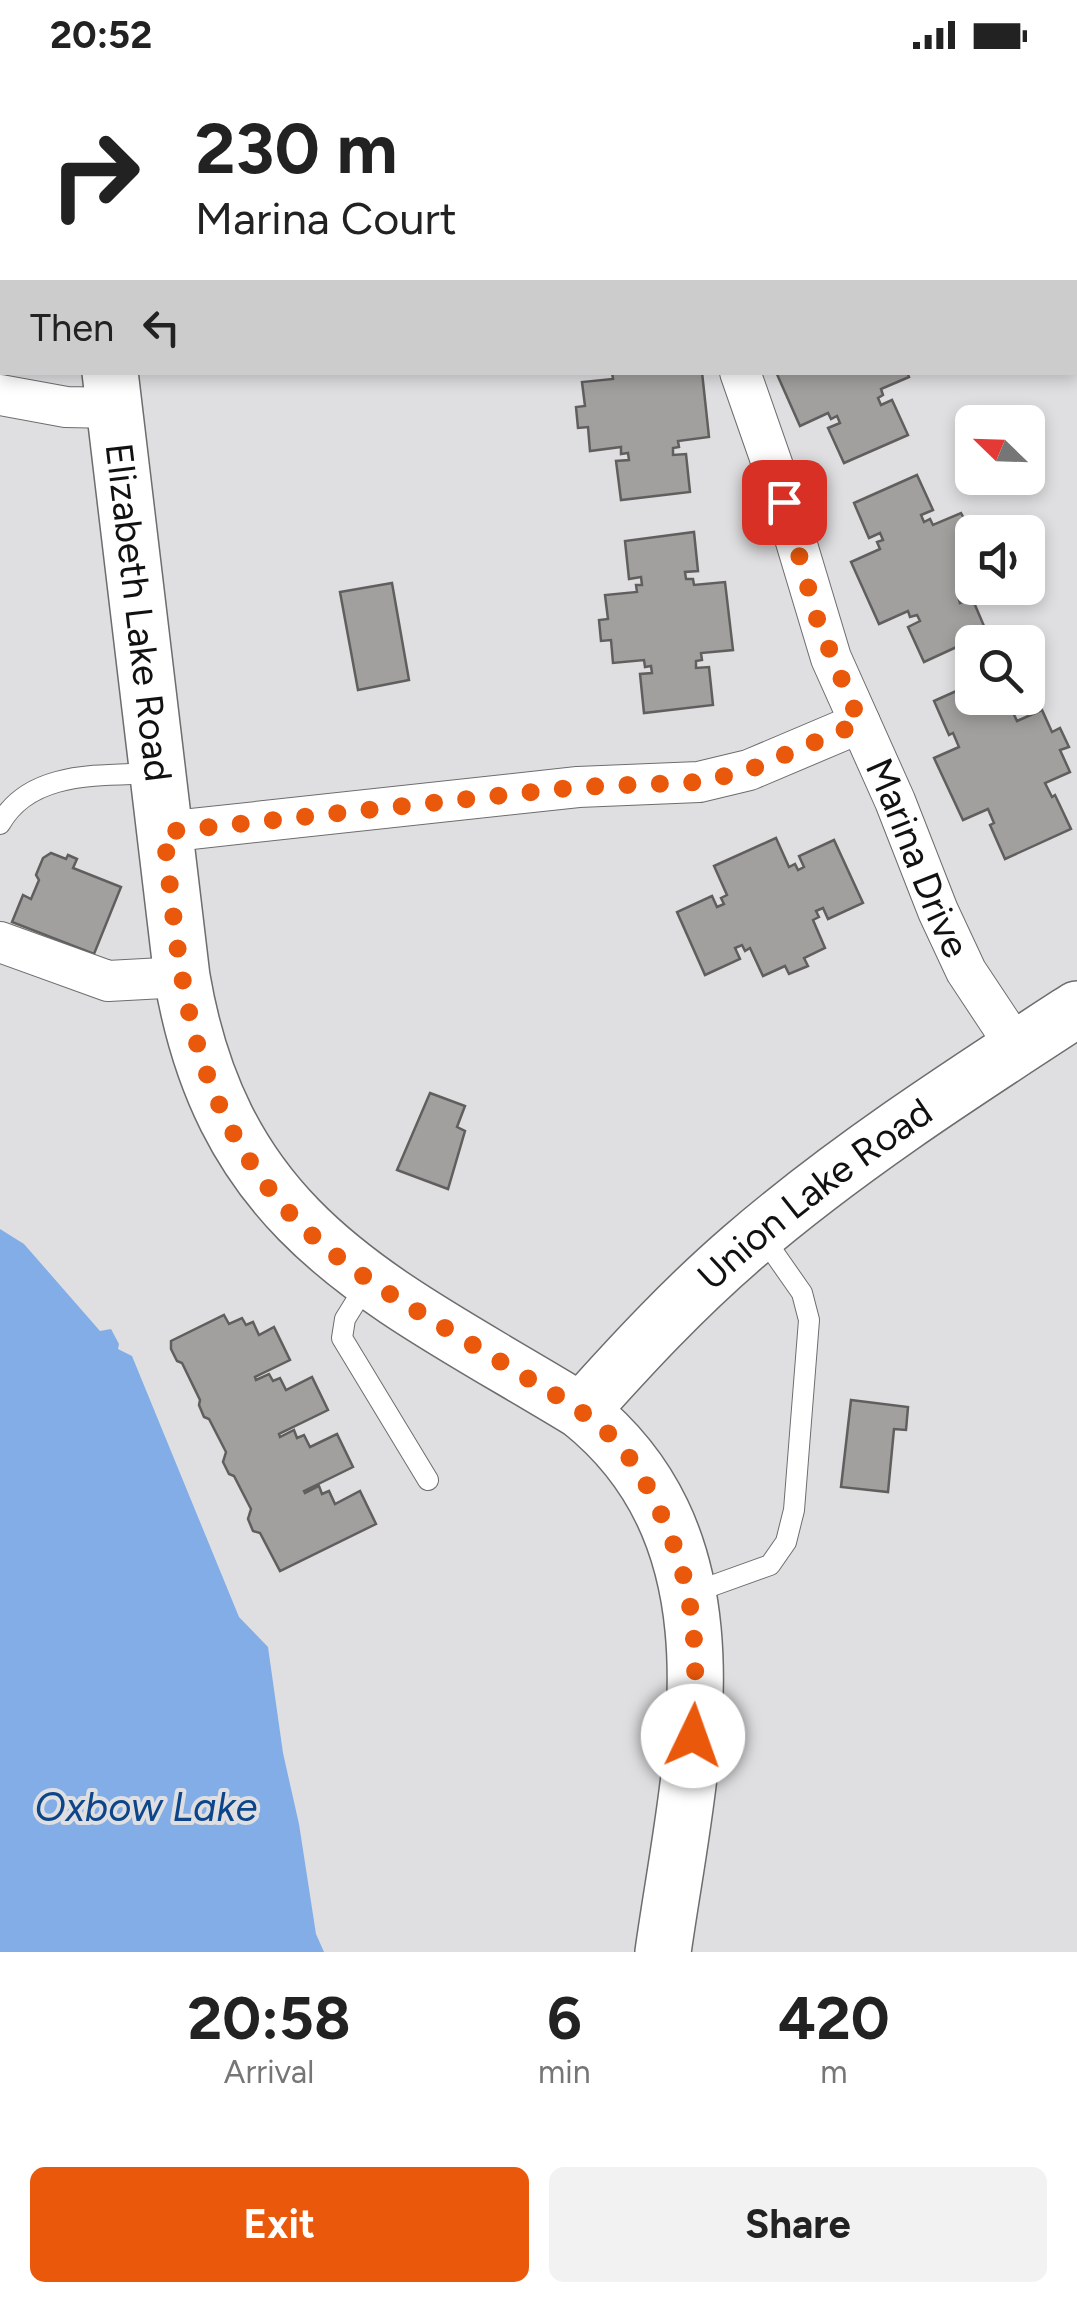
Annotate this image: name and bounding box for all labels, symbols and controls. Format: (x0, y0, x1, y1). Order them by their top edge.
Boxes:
text: 20:52 (50, 12, 152, 58)
text: 230 m (195, 106, 398, 191)
icon: right (30, 110, 160, 240)
text: Marina Court (195, 191, 457, 245)
icon: left (134, 300, 189, 355)
text: Then (30, 305, 114, 351)
north arrow (955, 405, 1045, 495)
map controls (955, 405, 1045, 715)
street label: Elizabeth Lake Road (96, 440, 182, 784)
pin (742, 460, 827, 545)
icon: arrive (757, 475, 812, 530)
button: sound (955, 515, 1045, 605)
button: search (955, 625, 1045, 715)
street label: Marina Drive (856, 751, 979, 965)
street label: Union Lake Road (688, 1089, 941, 1299)
position arrow (641, 1684, 745, 1788)
water label: Oxbow Lake (35, 1783, 257, 1831)
text: 20:58 (187, 1982, 351, 2054)
text: 6 (547, 1982, 582, 2054)
text: 420 (778, 1982, 890, 2054)
text: Arrival (224, 2053, 314, 2091)
text: min (538, 2053, 591, 2091)
text: m (820, 2053, 847, 2091)
button: Exit (30, 2167, 529, 2282)
button: Share (549, 2167, 1047, 2282)

